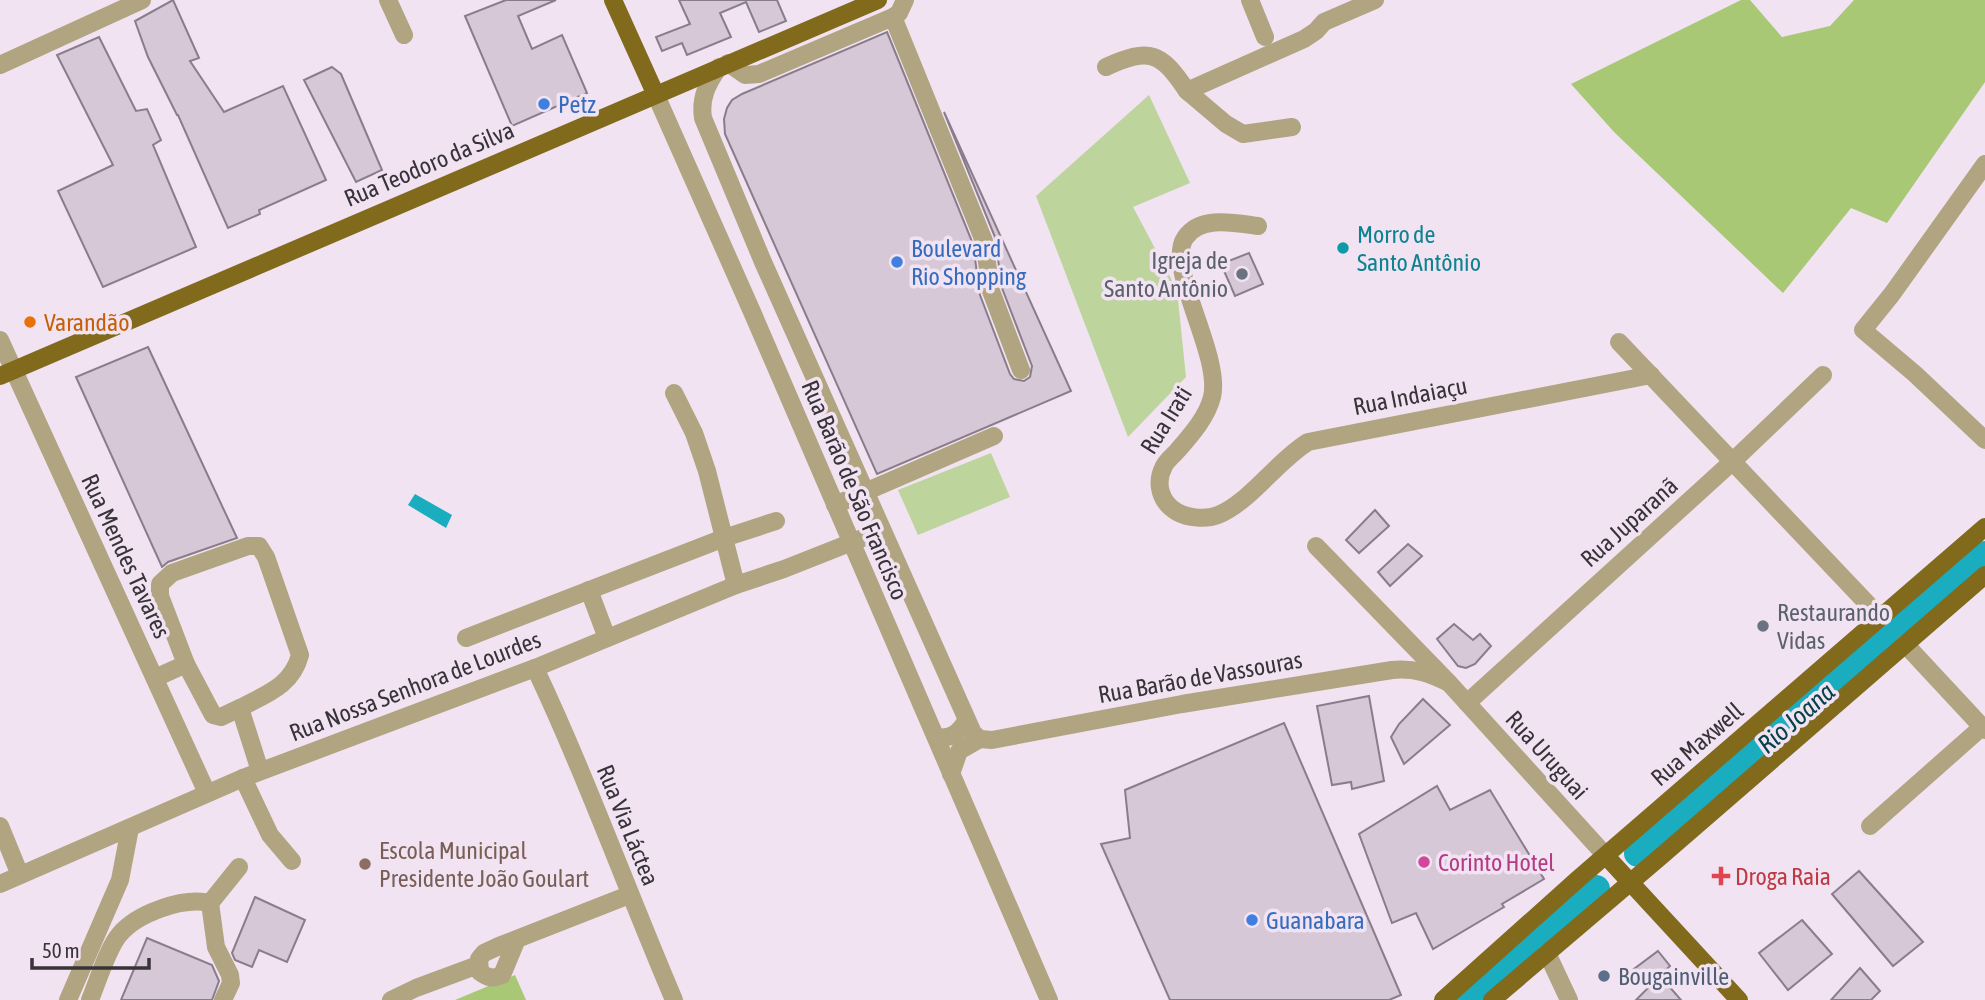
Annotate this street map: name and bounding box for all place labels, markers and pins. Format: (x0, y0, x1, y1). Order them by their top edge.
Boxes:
place label: Petz (558, 91, 596, 118)
marker: Petz (536, 96, 552, 112)
place label: Morro de Santo Antônio (1357, 221, 1481, 276)
place label: Boulevard Rio Shopping (911, 235, 1027, 290)
marker: Morro de Santo Antônio (1335, 240, 1351, 256)
place label: Igreja de Santo Antônio (1104, 247, 1228, 302)
marker: Boulevard Rio Shopping (889, 254, 905, 270)
marker: Igreja de Santo Antônio (1234, 266, 1250, 282)
place label: Varandão (44, 309, 129, 336)
marker: Varandão (22, 314, 38, 330)
place label: Restaurando Vidas (1777, 599, 1890, 654)
marker: Restaurando Vidas (1755, 618, 1771, 634)
place label: Escola Municipal Presidente João Goulart (379, 837, 589, 892)
place label: Corinto Hotel (1438, 849, 1555, 876)
marker: Corinto Hotel (1416, 854, 1432, 870)
marker: Escola Municipal Presidente João Goulart (357, 856, 373, 872)
place label: Droga Raia (1735, 863, 1831, 890)
marker: Droga Raia (1713, 868, 1729, 884)
place label: Guanabara (1266, 907, 1365, 934)
marker: Guanabara (1244, 912, 1260, 928)
place label: Bougainville (1618, 963, 1729, 990)
marker: Bougainville (1596, 968, 1612, 984)

